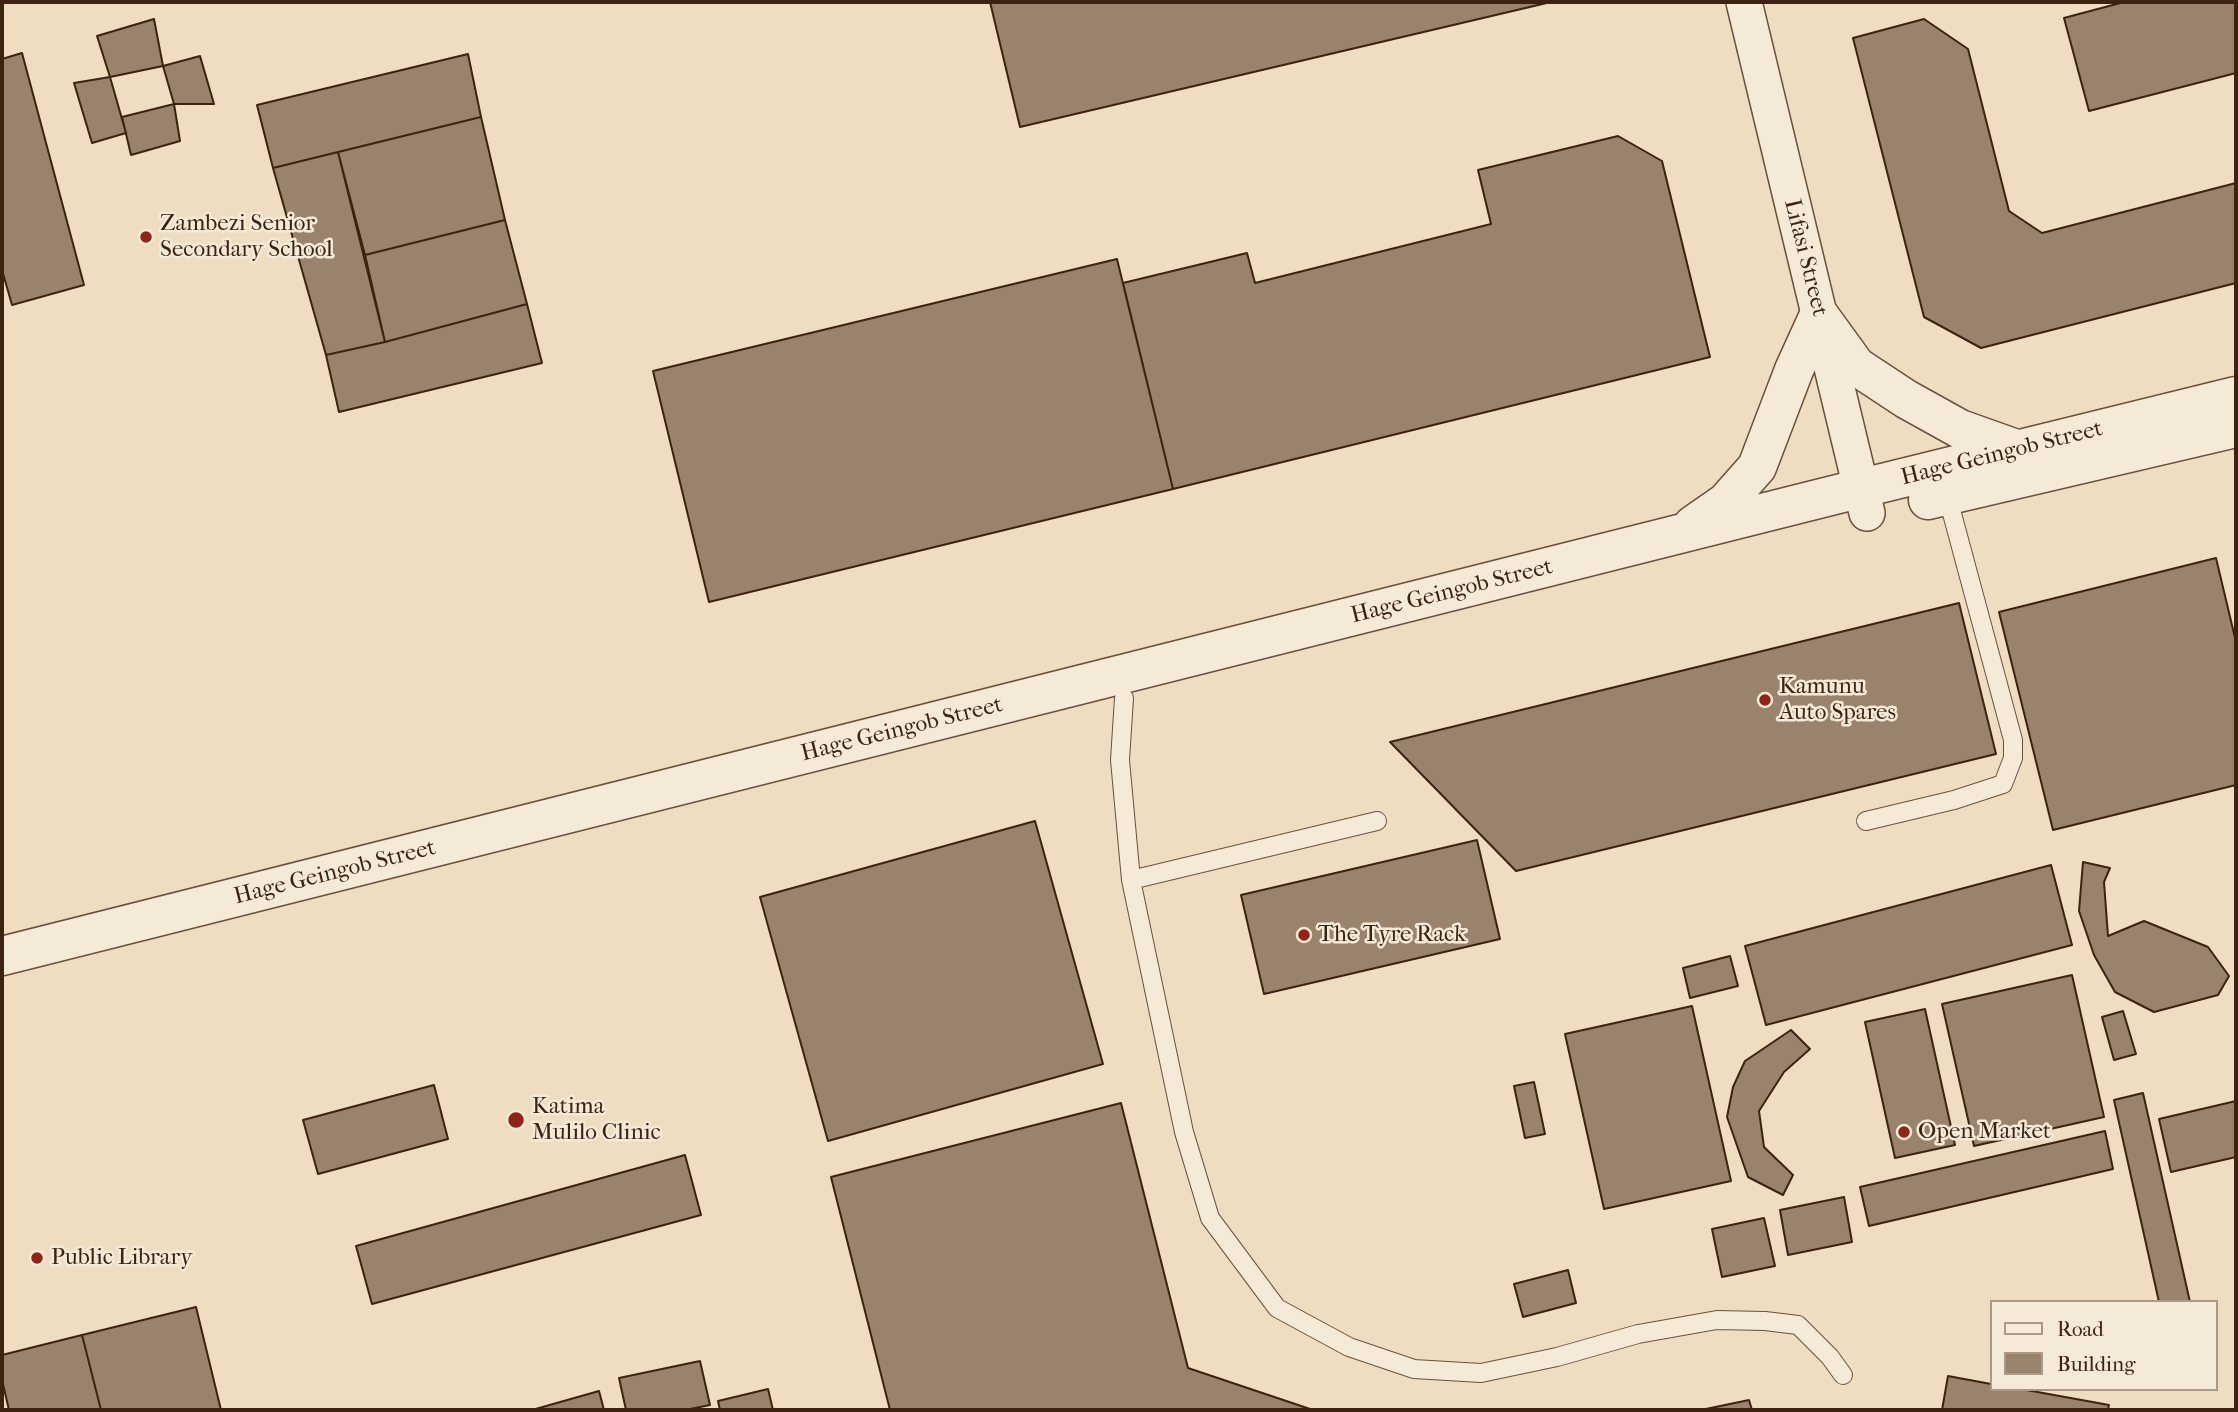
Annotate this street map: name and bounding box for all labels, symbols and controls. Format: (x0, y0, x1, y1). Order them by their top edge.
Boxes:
street label: Lifasi Street (1777, 197, 1833, 319)
place label: Zambezi Senior Secondary School (160, 210, 333, 264)
marker: Zambezi Senior Secondary School (138, 229, 154, 245)
street label: Hage Geingob Street (1898, 416, 2106, 492)
street label: Hage Geingob Street (1348, 554, 1556, 630)
place label: Kamunu Auto Spares (1779, 673, 1896, 727)
street label: Hage Geingob Street (798, 692, 1006, 768)
marker: Kamunu Auto Spares (1757, 692, 1773, 708)
street label: Hage Geingob Street (231, 835, 439, 911)
place label: The Tyre Rack (1318, 921, 1466, 949)
marker: The Tyre Rack (1296, 927, 1312, 943)
place label: Katima Mulilo Clinic (532, 1093, 661, 1147)
marker: Katima Mulilo Clinic (506, 1110, 526, 1130)
place label: Open Market (1918, 1118, 2051, 1146)
marker: Open Market (1896, 1124, 1912, 1140)
place label: Public Library (51, 1244, 193, 1272)
marker: Public Library (29, 1250, 45, 1266)
legend (1990, 1300, 2217, 1391)
text: Road (2057, 1317, 2104, 1341)
text: Building (2057, 1352, 2135, 1376)

